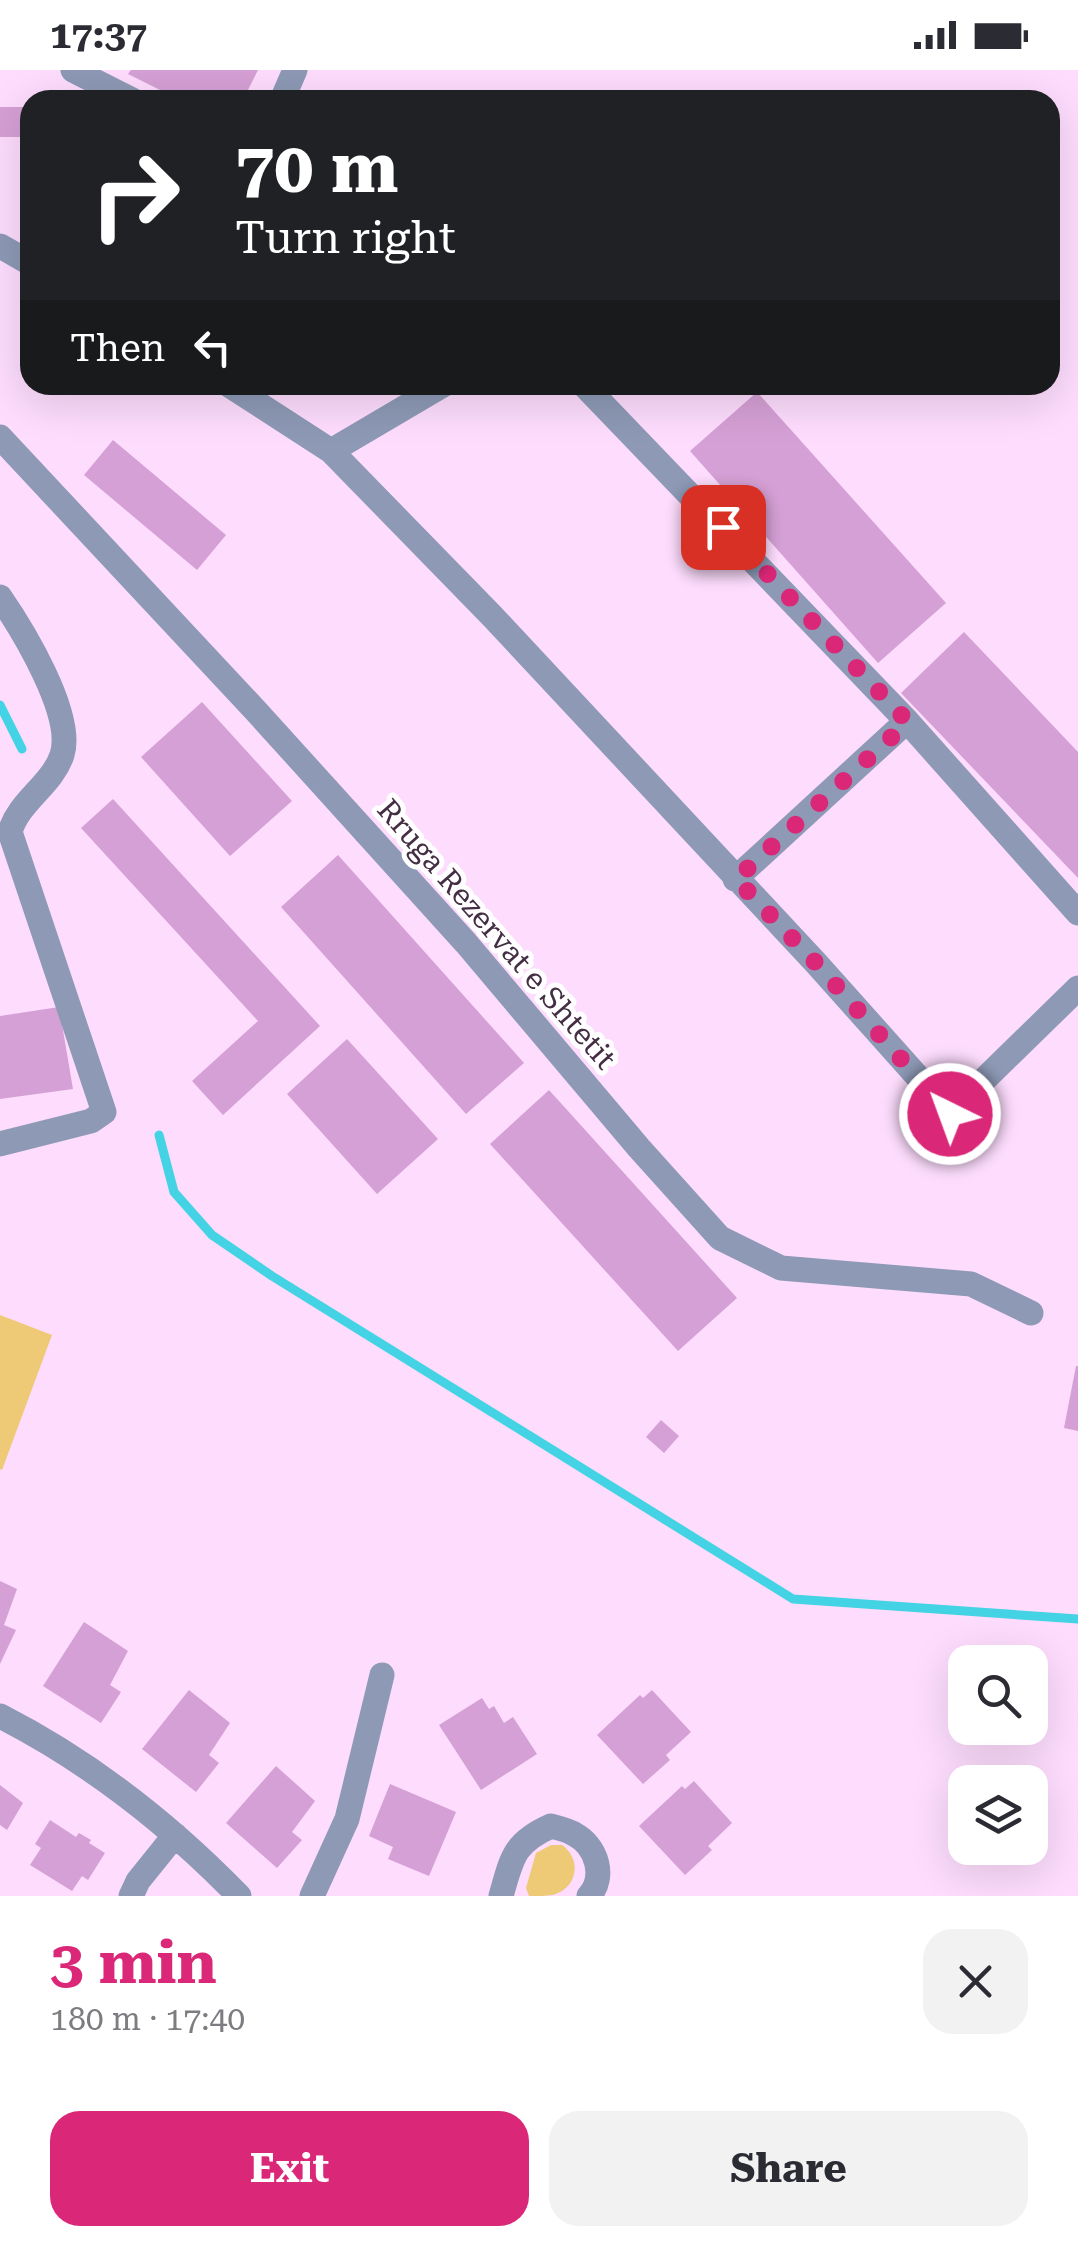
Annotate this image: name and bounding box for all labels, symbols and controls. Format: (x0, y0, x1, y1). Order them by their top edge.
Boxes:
text: 17:37 (50, 13, 147, 57)
text: 70 m (235, 127, 399, 209)
icon: right (70, 130, 200, 260)
text: Turn right (235, 211, 456, 264)
icon: left (185, 320, 240, 375)
text: Then (70, 326, 165, 370)
pin (681, 485, 766, 570)
icon: arrive (696, 500, 751, 555)
street label: Rruga Rezervat e Shtetit (370, 792, 624, 1076)
position arrow (898, 1062, 1002, 1166)
map controls (948, 1645, 1048, 1865)
button: search (948, 1645, 1048, 1745)
button: layers (948, 1765, 1048, 1865)
text: 3 min (50, 1927, 217, 1998)
button: close (923, 1929, 1028, 2034)
text: 180 m · 17:40 (50, 2000, 245, 2038)
button: Exit (50, 2111, 529, 2226)
button: Share (549, 2111, 1028, 2226)

